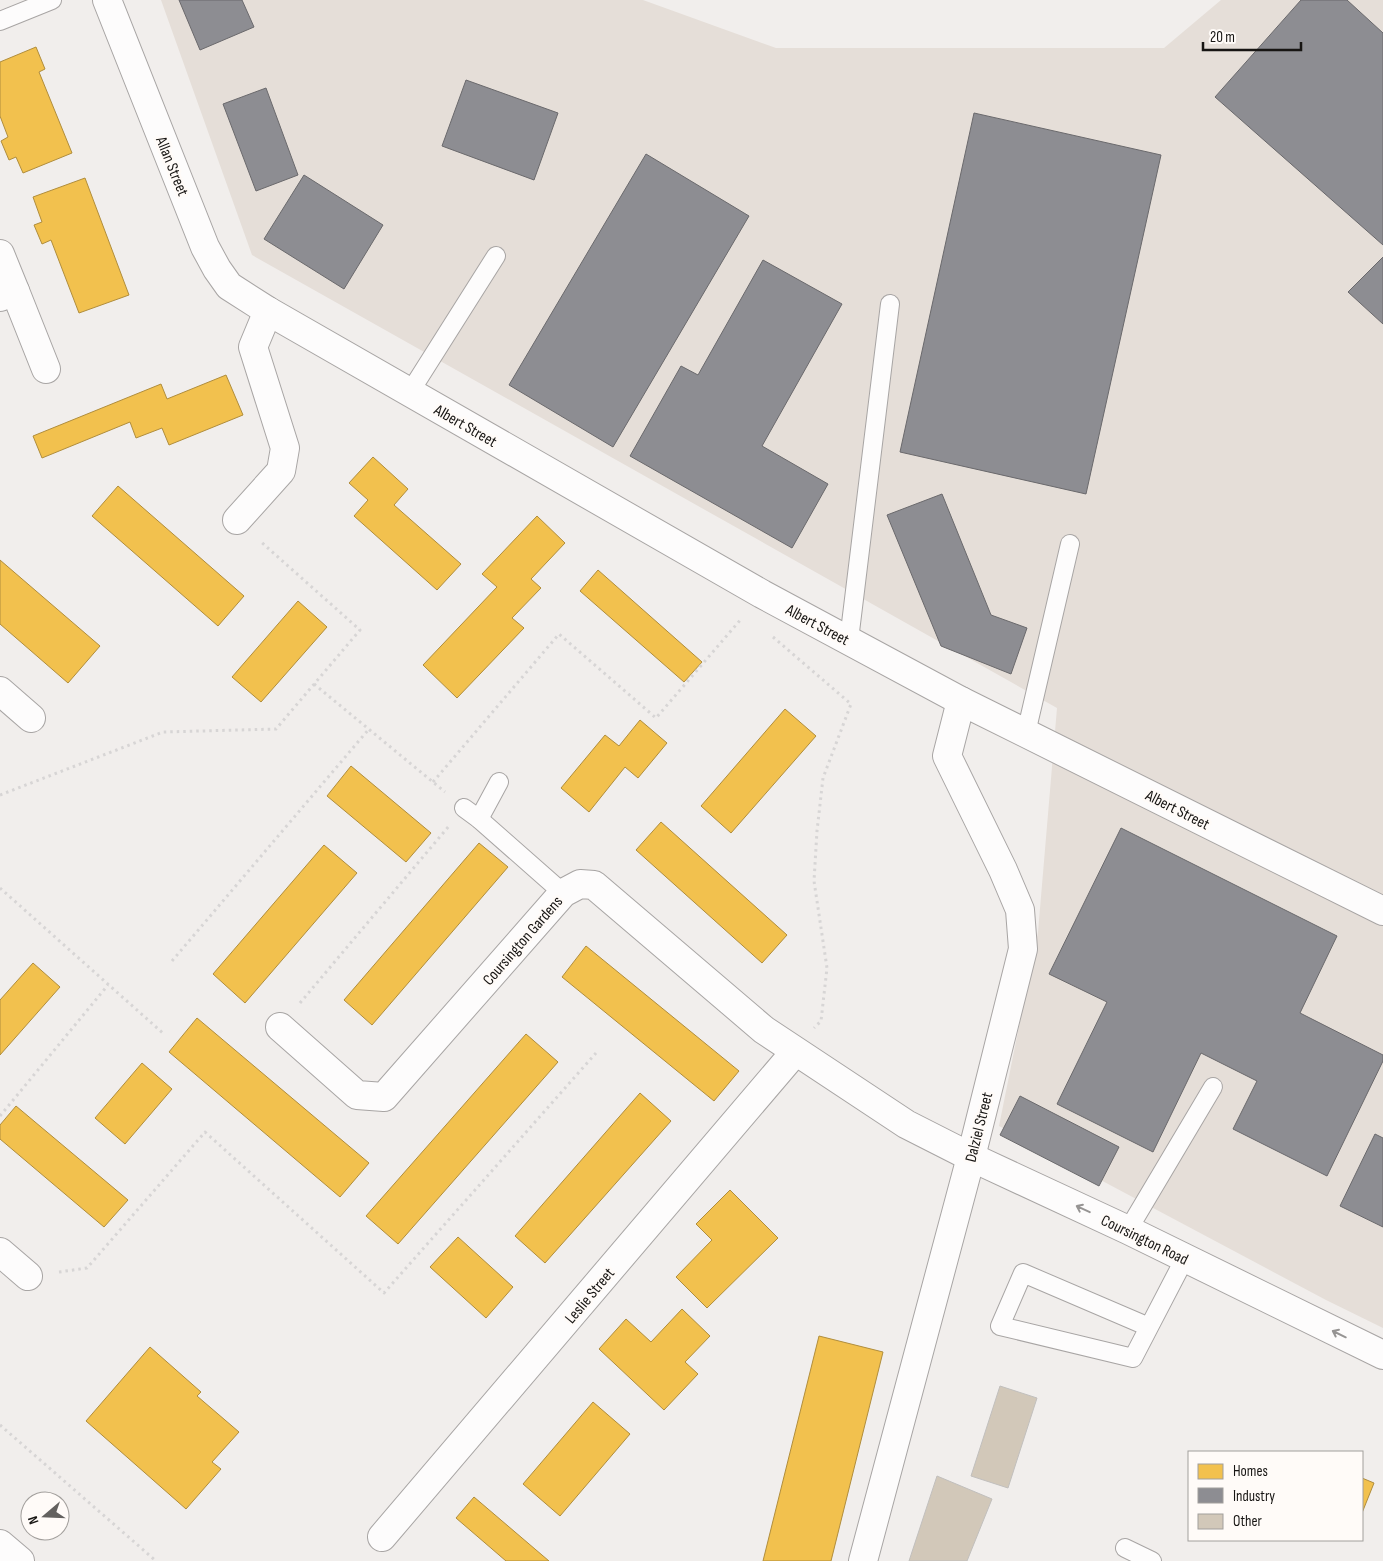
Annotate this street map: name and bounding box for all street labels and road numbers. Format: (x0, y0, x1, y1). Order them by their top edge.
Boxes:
street label: Allan Street (151, 133, 192, 199)
street label: Albert Street (430, 400, 500, 452)
street label: Albert Street (781, 600, 852, 650)
street label: Albert Street (1141, 786, 1213, 835)
street label: Coursington Gardens (479, 892, 567, 990)
street label: Dalziel Street (962, 1090, 997, 1164)
street label: Coursington Road (1098, 1211, 1191, 1270)
street label: Leslie Street (561, 1264, 619, 1328)

